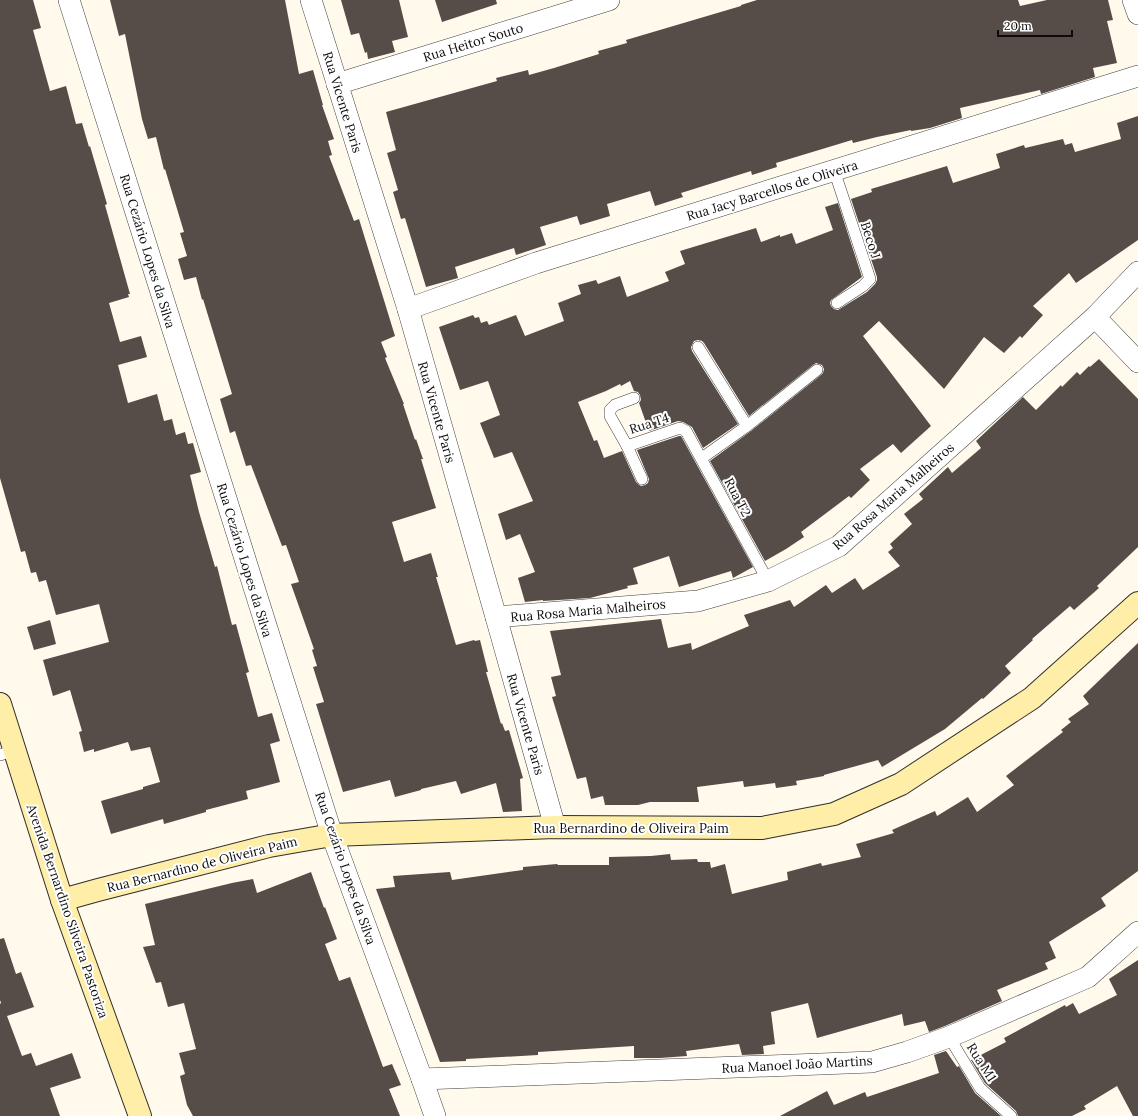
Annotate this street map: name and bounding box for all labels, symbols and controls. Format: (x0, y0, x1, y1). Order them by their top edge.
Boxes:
scale bar (998, 12, 1072, 38)
text: 20 m (1004, 18, 1032, 33)
street label: Rua Heitor Souto (421, 19, 526, 66)
street label: Rua Vicente Paris (319, 49, 366, 155)
street label: Rua Jacy Barcellos de Oliveira (685, 156, 860, 225)
street label: Rua Cezário Lopes da Silva (116, 172, 179, 331)
street label: Beco J (857, 220, 884, 261)
street label: Rua Vicente Paris (414, 359, 459, 465)
street label: Rua T4 (627, 409, 671, 438)
street label: Rua Rosa Maria Malheiros (829, 439, 958, 554)
street label: Rua T2 (720, 475, 755, 519)
street label: Rua Cezário Lopes da Silva (213, 481, 276, 640)
street label: Rua Rosa Maria Malheiros (510, 595, 666, 626)
street label: Rua Vicente Paris (503, 671, 548, 777)
street label: Rua Cezário Lopes da Silva (311, 789, 380, 947)
street label: Avenida Bernardino Silveira Pastoriza (23, 801, 112, 1021)
street label: Rua Bernardino de Oliveira Paim (533, 820, 729, 837)
street label: Rua Bernardino de Oliveira Paim (105, 832, 299, 896)
street label: Rua M1 (963, 1040, 1000, 1085)
street label: Rua Manoel João Martins (721, 1052, 873, 1077)

